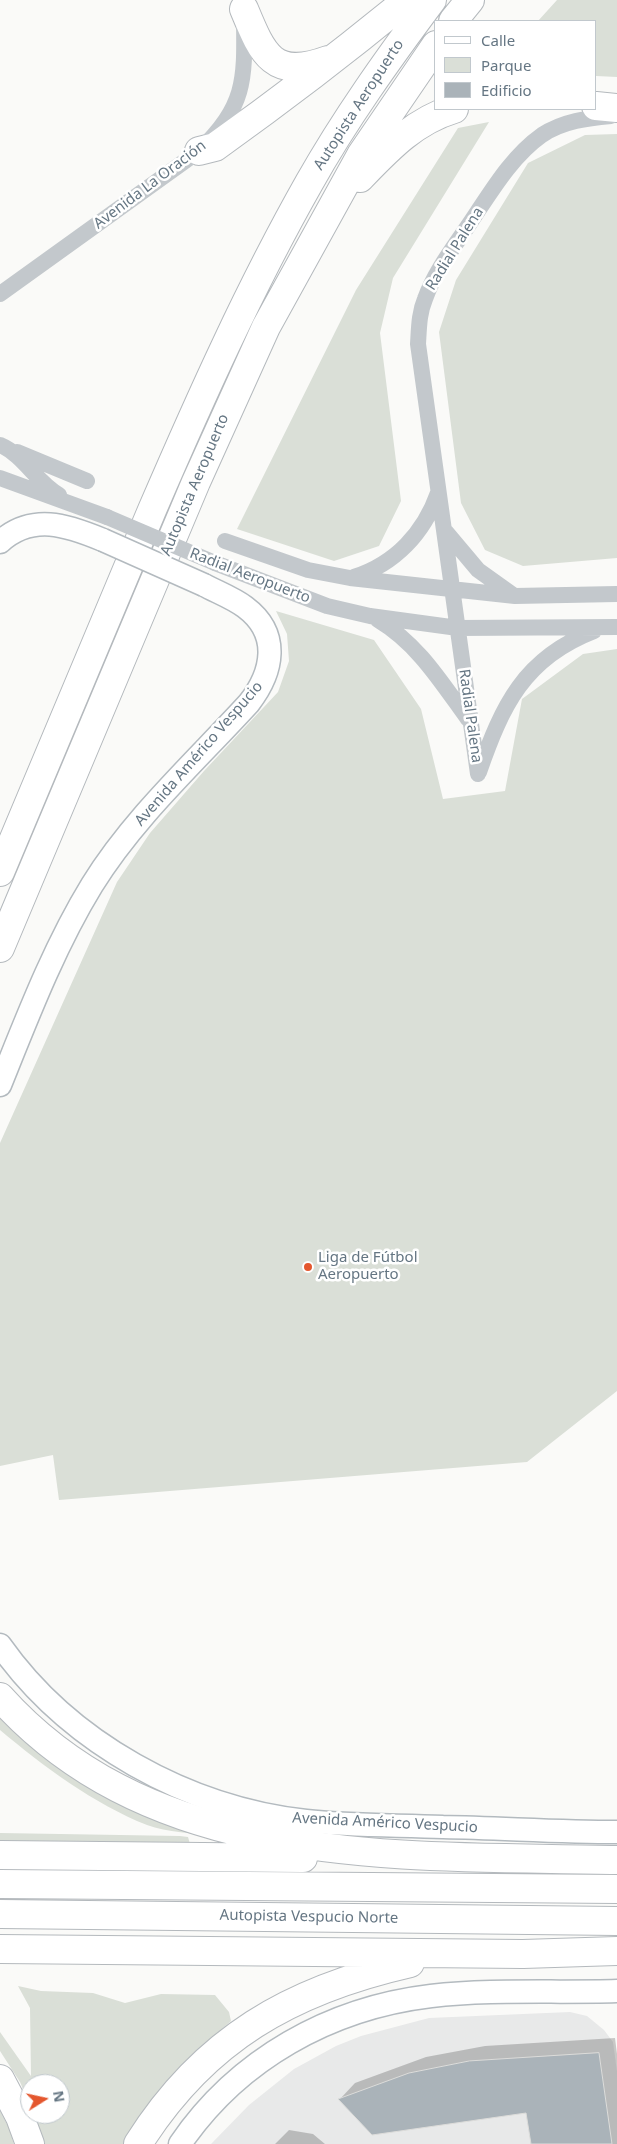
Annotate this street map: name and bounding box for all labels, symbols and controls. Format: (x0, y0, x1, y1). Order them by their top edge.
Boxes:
legend (434, 20, 597, 110)
text: Calle (481, 30, 515, 50)
street label: Autopista Aeropuerto (310, 36, 408, 174)
text: Parque (481, 55, 531, 75)
text: Edificio (481, 80, 532, 100)
street label: Avenida La Oración (90, 137, 210, 233)
street label: Radial Palena (422, 204, 488, 294)
street label: Autopista Aeropuerto (157, 412, 233, 558)
street label: Radial Aeropuerto (187, 545, 313, 607)
street label: Radial Palena (455, 668, 485, 764)
street label: Avenida Américo Vespucio (131, 678, 267, 830)
place label: Liga de Fútbol Aeropuerto (318, 1249, 417, 1284)
marker: Liga de Fútbol Aeropuerto (302, 1261, 314, 1273)
street label: Avenida Américo Vespucio (292, 1809, 478, 1837)
street label: Autopista Vespucio Norte (219, 1906, 399, 1928)
north arrow (20, 2074, 70, 2124)
text: N (49, 2089, 70, 2104)

